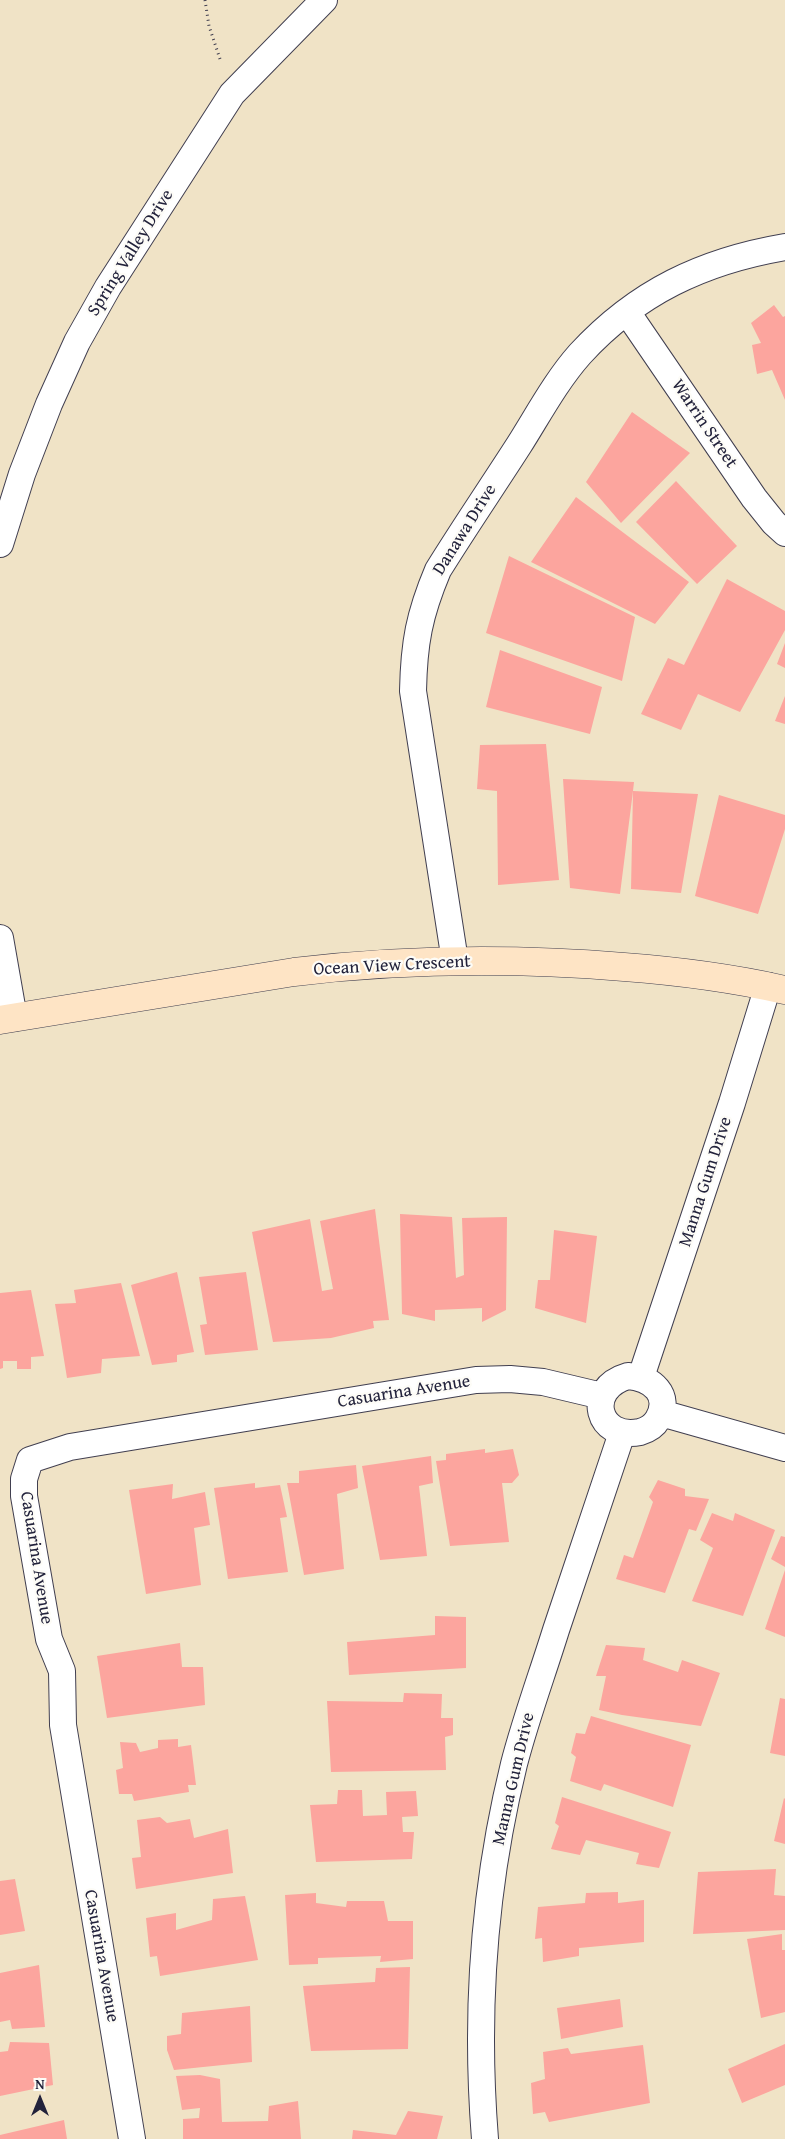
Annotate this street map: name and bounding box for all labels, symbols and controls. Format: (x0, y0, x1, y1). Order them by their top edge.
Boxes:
street label: Spring Valley Drive (83, 186, 179, 320)
street label: Warrin Street (666, 375, 742, 473)
street label: Danawa Drive (429, 481, 501, 579)
street label: Ocean View Crescent (313, 951, 471, 981)
street label: Manna Gum Drive (675, 1114, 737, 1250)
street label: Casuarina Avenue (336, 1371, 472, 1413)
street label: Casuarina Avenue (15, 1490, 57, 1626)
street label: Manna Gum Drive (488, 1711, 540, 1847)
street label: Casuarina Avenue (79, 1888, 123, 2024)
north arrow (15, 2074, 65, 2124)
text: N (35, 2074, 45, 2094)

